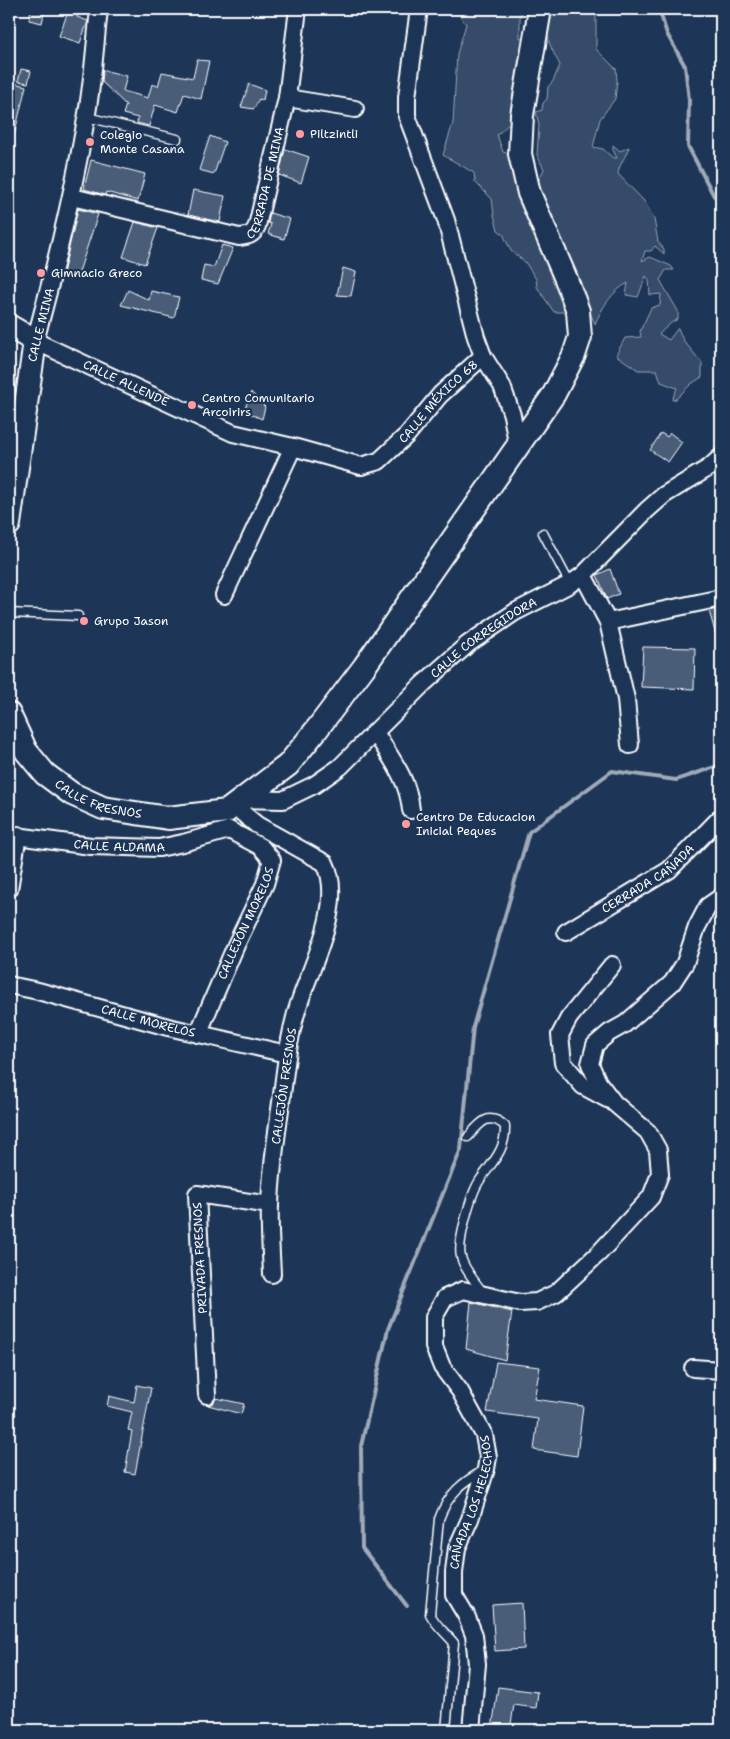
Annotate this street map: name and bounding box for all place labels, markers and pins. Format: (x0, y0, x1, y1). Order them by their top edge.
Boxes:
place label: Piltzintli (310, 126, 358, 142)
place label: Colegio Monte Casana (100, 127, 185, 157)
marker: Piltzintli (294, 128, 306, 140)
marker: Colegio Monte Casana (84, 136, 96, 148)
place label: Gimnacio Greco (51, 265, 142, 281)
marker: Gimnacio Greco (35, 267, 47, 279)
place label: Centro Comunitario Arcoirirs (202, 390, 314, 420)
marker: Centro Comunitario Arcoirirs (186, 399, 198, 411)
place label: Grupo Jason (94, 613, 168, 629)
marker: Grupo Jason (78, 615, 90, 627)
place label: Centro De Educacion Inicial Peques (416, 809, 535, 839)
marker: Centro De Educacion Inicial Peques (400, 818, 412, 830)

